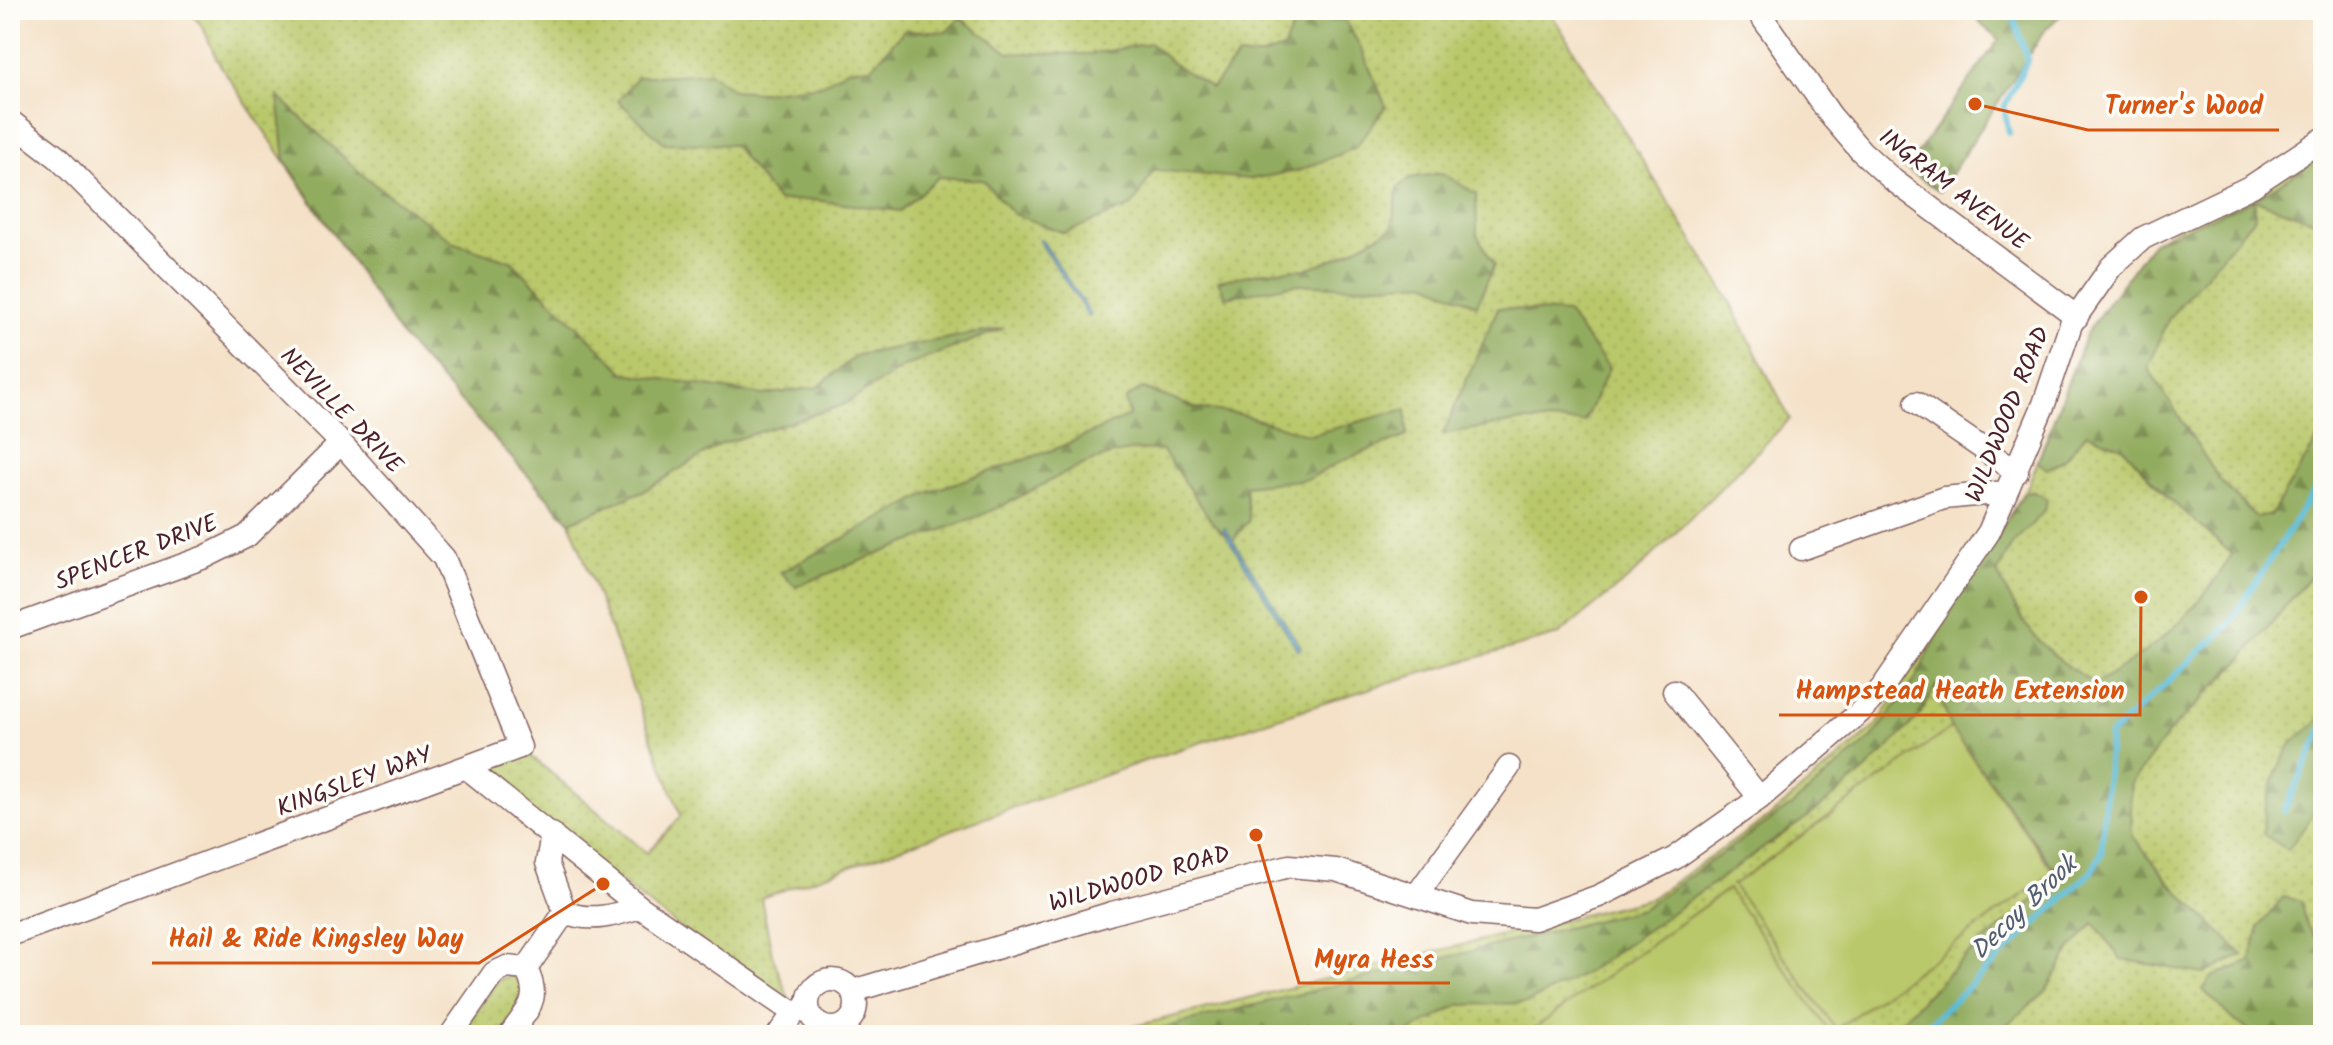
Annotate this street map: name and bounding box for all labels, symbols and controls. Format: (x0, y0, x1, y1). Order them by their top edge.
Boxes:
callout: Turner's Wood (2088, 80, 2279, 130)
text: Turner's Wood (2105, 86, 2264, 128)
street label: INGRAM AVENUE (1870, 119, 2037, 262)
street label: WILDWOOD ROAD (1955, 321, 2061, 509)
street label: NEVILLE DRIVE (270, 338, 413, 484)
street label: SPENCER DRIVE (49, 504, 225, 602)
callout: Hampstead Heath Extension (1779, 665, 2140, 715)
text: Hampstead Heath Extension (1795, 671, 2125, 713)
street label: KINGSLEY WAY (271, 736, 439, 829)
street label: WILDWOOD ROAD (1044, 835, 1235, 924)
water label: Decoy Brook (1961, 844, 2090, 971)
callout: Hail & Ride Kingsley Way (152, 913, 479, 963)
text: Hail & Ride Kingsley Way (168, 919, 464, 961)
callout: Myra Hess (1299, 933, 1450, 983)
text: Myra Hess (1314, 940, 1434, 982)

